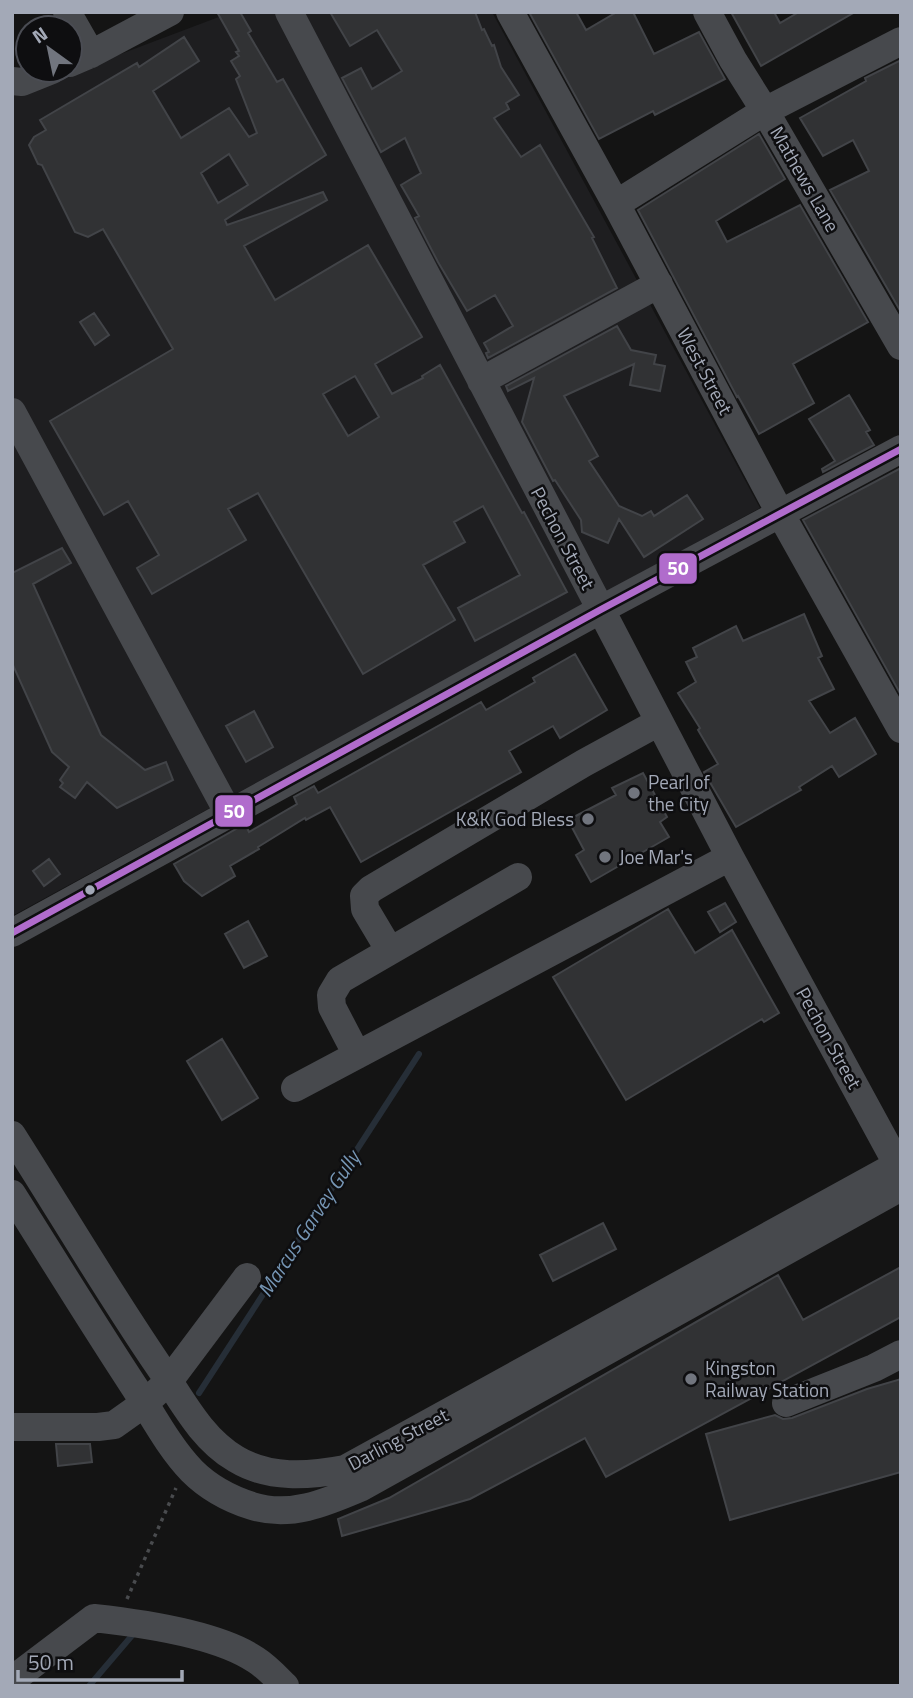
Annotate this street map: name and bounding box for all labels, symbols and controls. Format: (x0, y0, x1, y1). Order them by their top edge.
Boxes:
north arrow (14, 14, 84, 84)
text: N (26, 19, 53, 50)
street label: Mathews Lane (763, 121, 847, 237)
street label: West Street (670, 322, 741, 420)
street label: Pechon Street (524, 481, 603, 595)
line badge: 50 (658, 552, 698, 585)
text: 50 (667, 553, 689, 582)
place label: Pearl of the City (648, 767, 710, 818)
marker: Pearl of the City (626, 785, 642, 801)
line badge: 50 (214, 794, 254, 828)
text: 50 (223, 796, 245, 825)
place label: K&K God Bless (456, 804, 574, 833)
marker: K&K God Bless (580, 811, 596, 827)
place label: Joe Mar's (619, 842, 693, 871)
marker: Joe Mar's (597, 849, 613, 865)
unlabelled marker (83, 883, 97, 897)
street label: Pechon Street (789, 981, 870, 1094)
water label: Marcus Garvey Gully (249, 1142, 369, 1303)
place label: Kingston Railway Station (705, 1353, 829, 1404)
marker: Kingston Railway Station (683, 1371, 699, 1387)
street label: Darling Street (342, 1400, 453, 1477)
scale bar (18, 1638, 182, 1682)
text: 50 m (28, 1646, 74, 1678)

